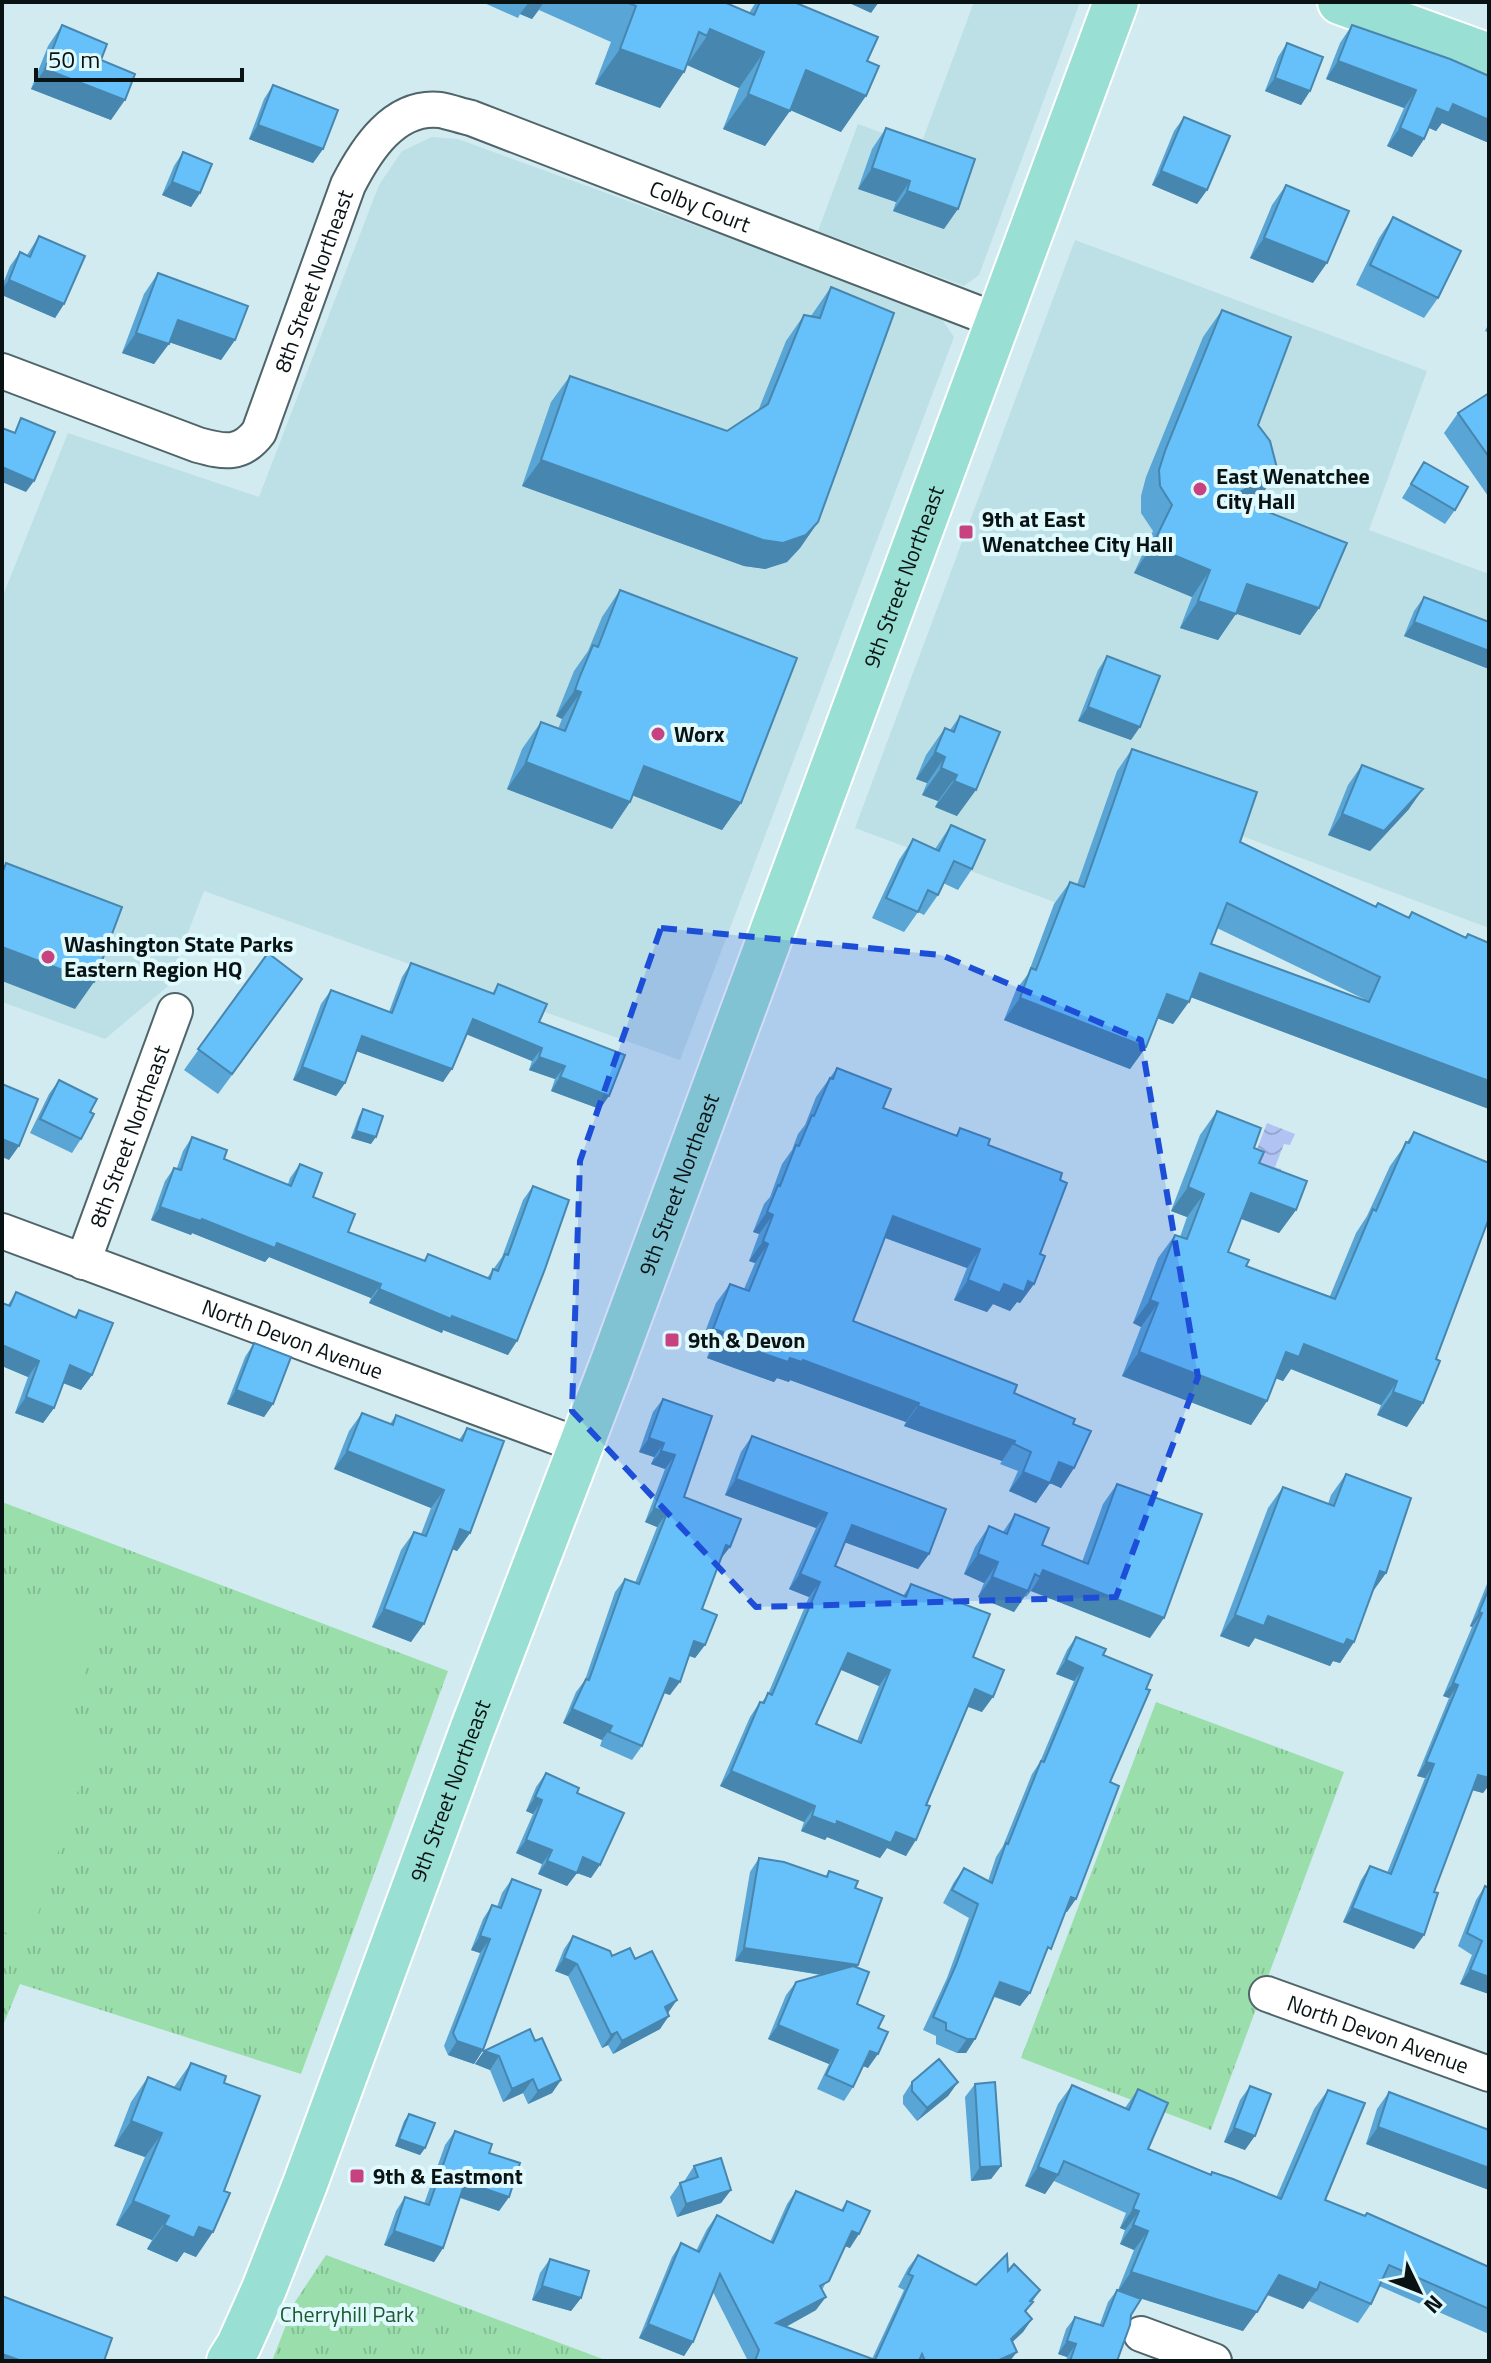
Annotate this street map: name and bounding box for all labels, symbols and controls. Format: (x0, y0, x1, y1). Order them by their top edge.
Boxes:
scale bar (36, 32, 242, 82)
text: 50 m (48, 41, 100, 77)
street label: Colby Court (645, 171, 756, 241)
street label: 8th Street Northeast (265, 185, 362, 377)
place label: East Wenatchee City Hall (1216, 459, 1370, 518)
street label: 9th Street Northeast (854, 480, 953, 673)
marker: East Wenatchee City Hall (1191, 480, 1209, 498)
place label: 9th at East Wenatchee City Hall (982, 502, 1173, 561)
marker: 9th at East Wenatchee City Hall (957, 523, 975, 541)
place label: Worx (674, 717, 725, 751)
marker: Worx (649, 725, 667, 743)
place label: Washington State Parks Eastern Region HQ (64, 927, 293, 986)
marker: Washington State Parks Eastern Region HQ (39, 948, 57, 966)
street label: 8th Street Northeast (80, 1040, 178, 1232)
street label: 9th Street Northeast (629, 1088, 728, 1280)
street label: North Devon Avenue (197, 1290, 388, 1388)
place label: 9th & Devon (688, 1323, 805, 1357)
marker: 9th & Devon (663, 1331, 681, 1349)
street label: 9th Street Northeast (401, 1694, 499, 1887)
street label: North Devon Avenue (1282, 1986, 1474, 2082)
place label: 9th & Eastmont (373, 2159, 523, 2193)
marker: 9th & Eastmont (348, 2167, 366, 2185)
north arrow (1379, 2251, 1459, 2331)
text: N (1416, 2287, 1451, 2322)
park label: Cherryhill Park (280, 2297, 415, 2331)

